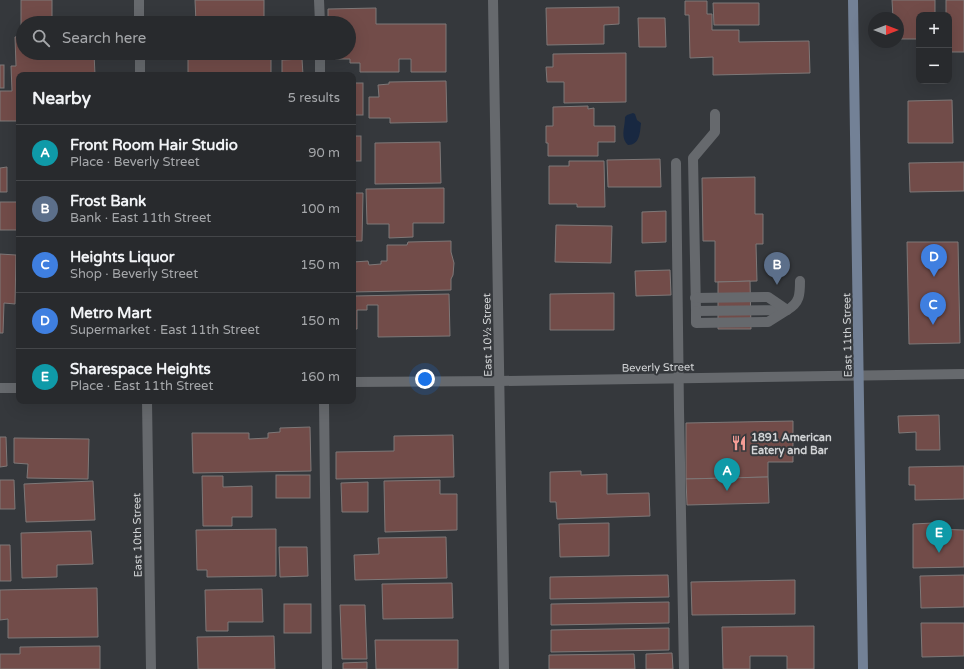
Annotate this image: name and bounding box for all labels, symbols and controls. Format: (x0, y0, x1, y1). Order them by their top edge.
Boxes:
north arrow (868, 12, 904, 48)
map controls (916, 12, 952, 84)
button: + (916, 12, 952, 48)
search box (16, 16, 356, 60)
icon: search (30, 27, 52, 49)
text: Search here (62, 29, 146, 47)
button: − (916, 48, 952, 84)
text: Nearby (32, 88, 91, 109)
text: 5 results (288, 90, 340, 106)
text: Front Room Hair Studio (70, 136, 238, 154)
text: A (40, 145, 50, 161)
text: 90 m (308, 145, 340, 161)
text: Place · Beverly Street (70, 154, 200, 170)
text: Frost Bank (70, 192, 146, 210)
text: B (40, 201, 50, 217)
text: 100 m (300, 201, 340, 217)
text: Bank · East 11th Street (70, 210, 211, 226)
pin: D (921, 244, 947, 277)
text: Heights Liquor (70, 248, 174, 266)
pin: B (764, 252, 790, 285)
text: C (40, 257, 50, 273)
text: 150 m (300, 257, 340, 273)
text: Shop · Beverly Street (70, 266, 198, 282)
pin: C (920, 292, 946, 325)
street label: East 10½ Street (480, 293, 495, 377)
street label: East 11th Street (840, 293, 855, 377)
text: Metro Mart (70, 304, 151, 322)
text: D (40, 313, 50, 329)
text: 150 m (300, 313, 340, 329)
text: Supermarket · East 11th Street (70, 322, 260, 338)
text: Sharespace Heights (70, 360, 211, 378)
street label: Beverly Street (621, 360, 695, 375)
text: E (41, 369, 49, 385)
text: 160 m (300, 369, 340, 385)
your location (415, 369, 435, 389)
text: Place · East 11th Street (70, 378, 213, 394)
place label: 1891 American Eatery and Bar (751, 431, 832, 458)
restaurant icon: 1891 American Eatery and Bar (730, 434, 748, 452)
pin: A (714, 458, 740, 491)
street label: East 10th Street (130, 493, 145, 577)
pin: E (926, 520, 952, 553)

